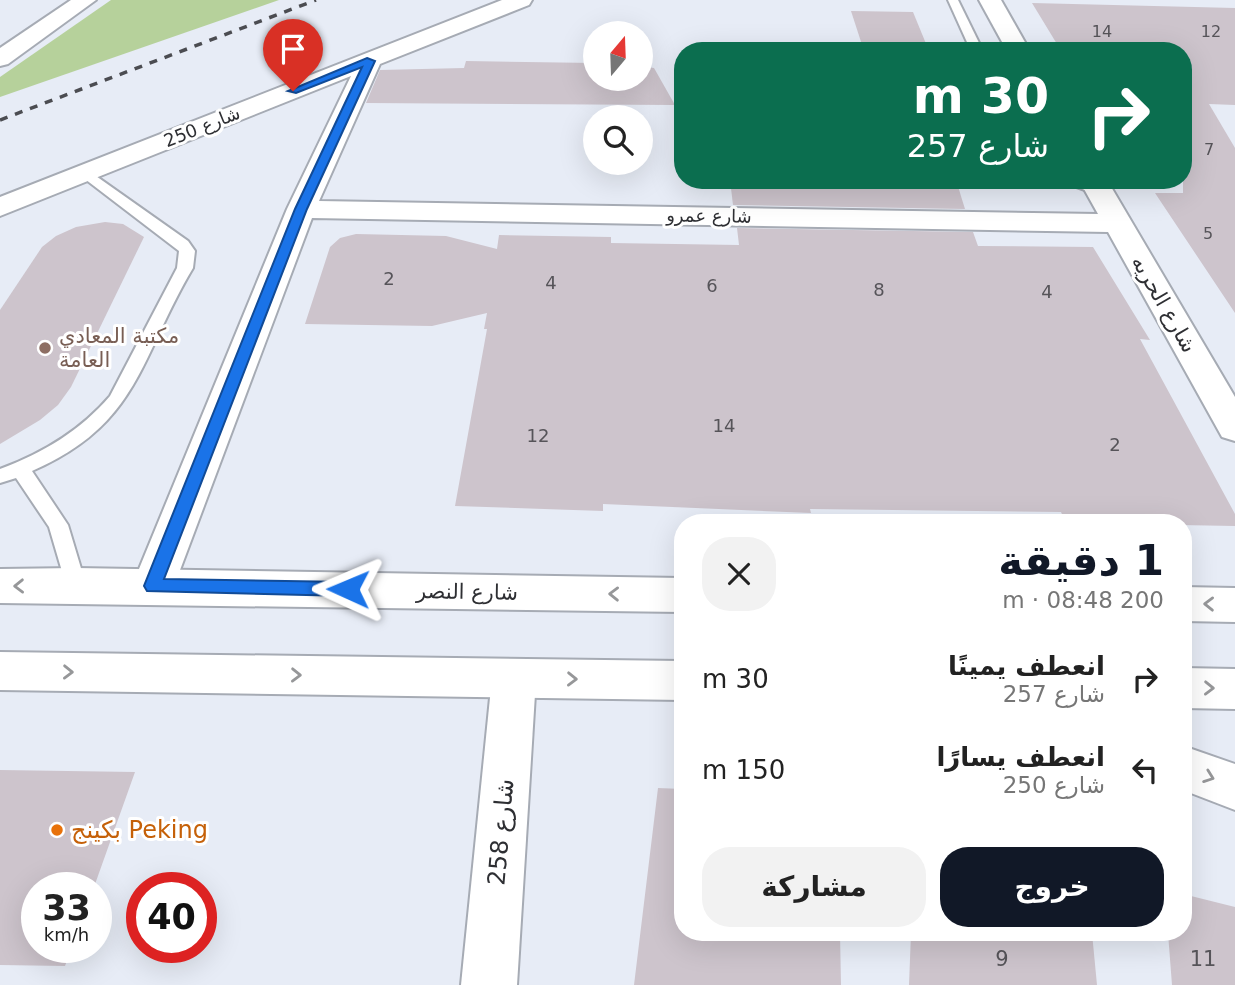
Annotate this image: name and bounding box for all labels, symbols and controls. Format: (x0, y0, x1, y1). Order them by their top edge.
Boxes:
pin (263, 19, 323, 91)
north arrow (583, 21, 653, 91)
map controls (583, 21, 653, 175)
house number: 14 (1092, 22, 1112, 41)
house number: 12 (1201, 22, 1221, 41)
icon: arrive (274, 30, 312, 68)
text: 30 m (913, 68, 1049, 125)
icon: right (1073, 70, 1164, 161)
street label: شارع 250 (161, 102, 243, 152)
button: search (583, 105, 653, 175)
text: شارع 257 (907, 127, 1049, 165)
house number: 7 (1204, 140, 1214, 159)
street label: شارع عمرو (665, 204, 752, 228)
house number: 5 (1203, 224, 1213, 243)
street label: شارع الحريه (1127, 251, 1201, 357)
house number: 2 (383, 268, 395, 289)
house number: 4 (545, 272, 557, 293)
house number: 6 (706, 275, 718, 296)
house number: 8 (873, 279, 885, 300)
house number: 4 (1041, 281, 1053, 302)
place label: مكتبة المعادي العامة (59, 324, 179, 372)
marker: مكتبة المعادي العامة (37, 340, 53, 356)
house number: 14 (713, 415, 735, 436)
house number: 12 (527, 425, 549, 446)
house number: 2 (1109, 434, 1121, 455)
text: 1 دقيقة (998, 536, 1164, 585)
button: close (702, 537, 776, 611)
position arrow (311, 552, 385, 626)
one-way arrow (14, 578, 24, 594)
street label: شارع النصر (415, 579, 518, 605)
one-way arrow (609, 586, 619, 602)
text: 200 m · 08:48 (1002, 587, 1164, 613)
one-way arrow (1203, 596, 1214, 612)
text: انعطف يمينًا (948, 651, 1105, 681)
icon: right (1126, 660, 1164, 698)
one-way arrow (63, 664, 74, 679)
text: 30 m (702, 664, 769, 694)
one-way arrow (291, 667, 301, 683)
one-way arrow (567, 671, 578, 687)
text: شارع 257 (1003, 681, 1105, 707)
one-way arrow (1204, 681, 1215, 696)
text: انعطف يسارًا (936, 742, 1105, 772)
icon: left (1126, 751, 1164, 789)
text: 150 m (702, 755, 785, 785)
one-way arrow (1202, 769, 1215, 783)
text: شارع 250 (1003, 772, 1105, 798)
street label: شارع 258 (482, 778, 520, 886)
place label: بكينج Peking (71, 816, 208, 844)
marker: بكينج Peking (49, 822, 65, 838)
button: مشاركة (702, 847, 926, 927)
button: خروج (940, 847, 1164, 927)
speed limit sign: 40 (126, 872, 217, 963)
text: 33 (42, 888, 91, 928)
text: km/h (44, 924, 89, 945)
house number: 9 (995, 947, 1009, 971)
house number: 11 (1190, 947, 1216, 971)

